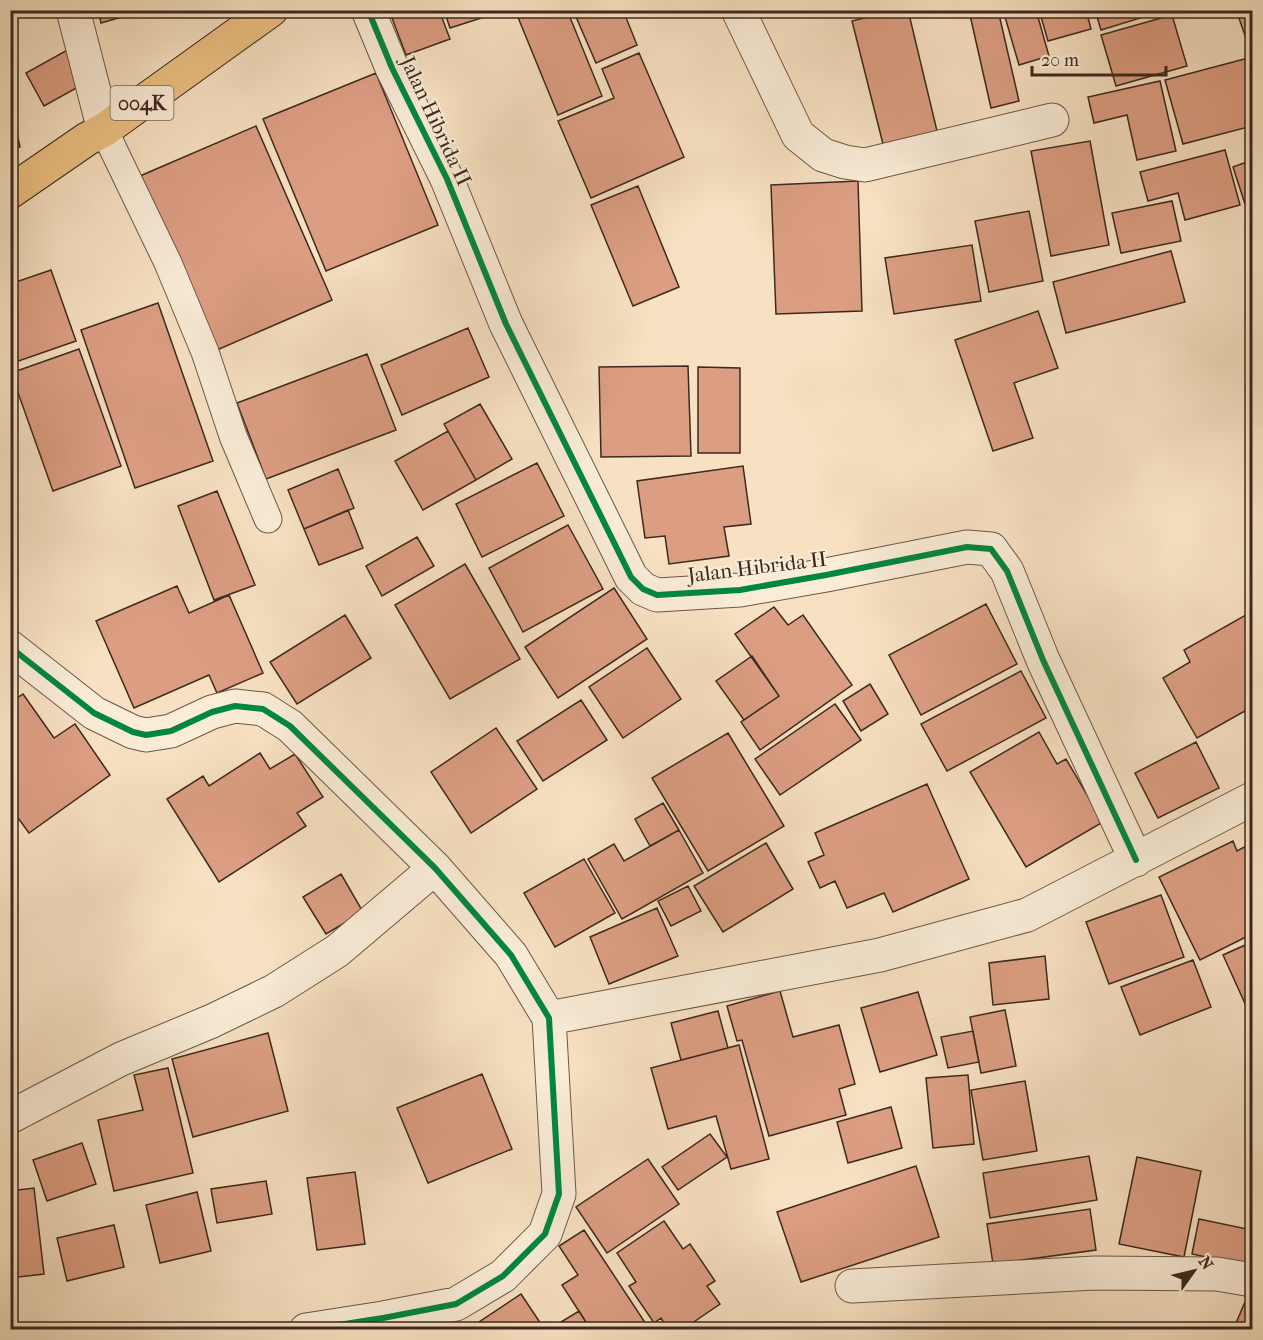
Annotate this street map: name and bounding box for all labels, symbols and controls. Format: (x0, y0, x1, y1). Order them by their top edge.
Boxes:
scale bar (1032, 39, 1166, 77)
text: 20 m (1041, 50, 1079, 71)
street label: Jalan Hibrida II (395, 51, 476, 189)
road number: 004K (110, 86, 174, 120)
street label: Jalan Hibrida II (684, 547, 828, 588)
north arrow (1164, 1241, 1224, 1301)
text: N (1195, 1253, 1218, 1274)

